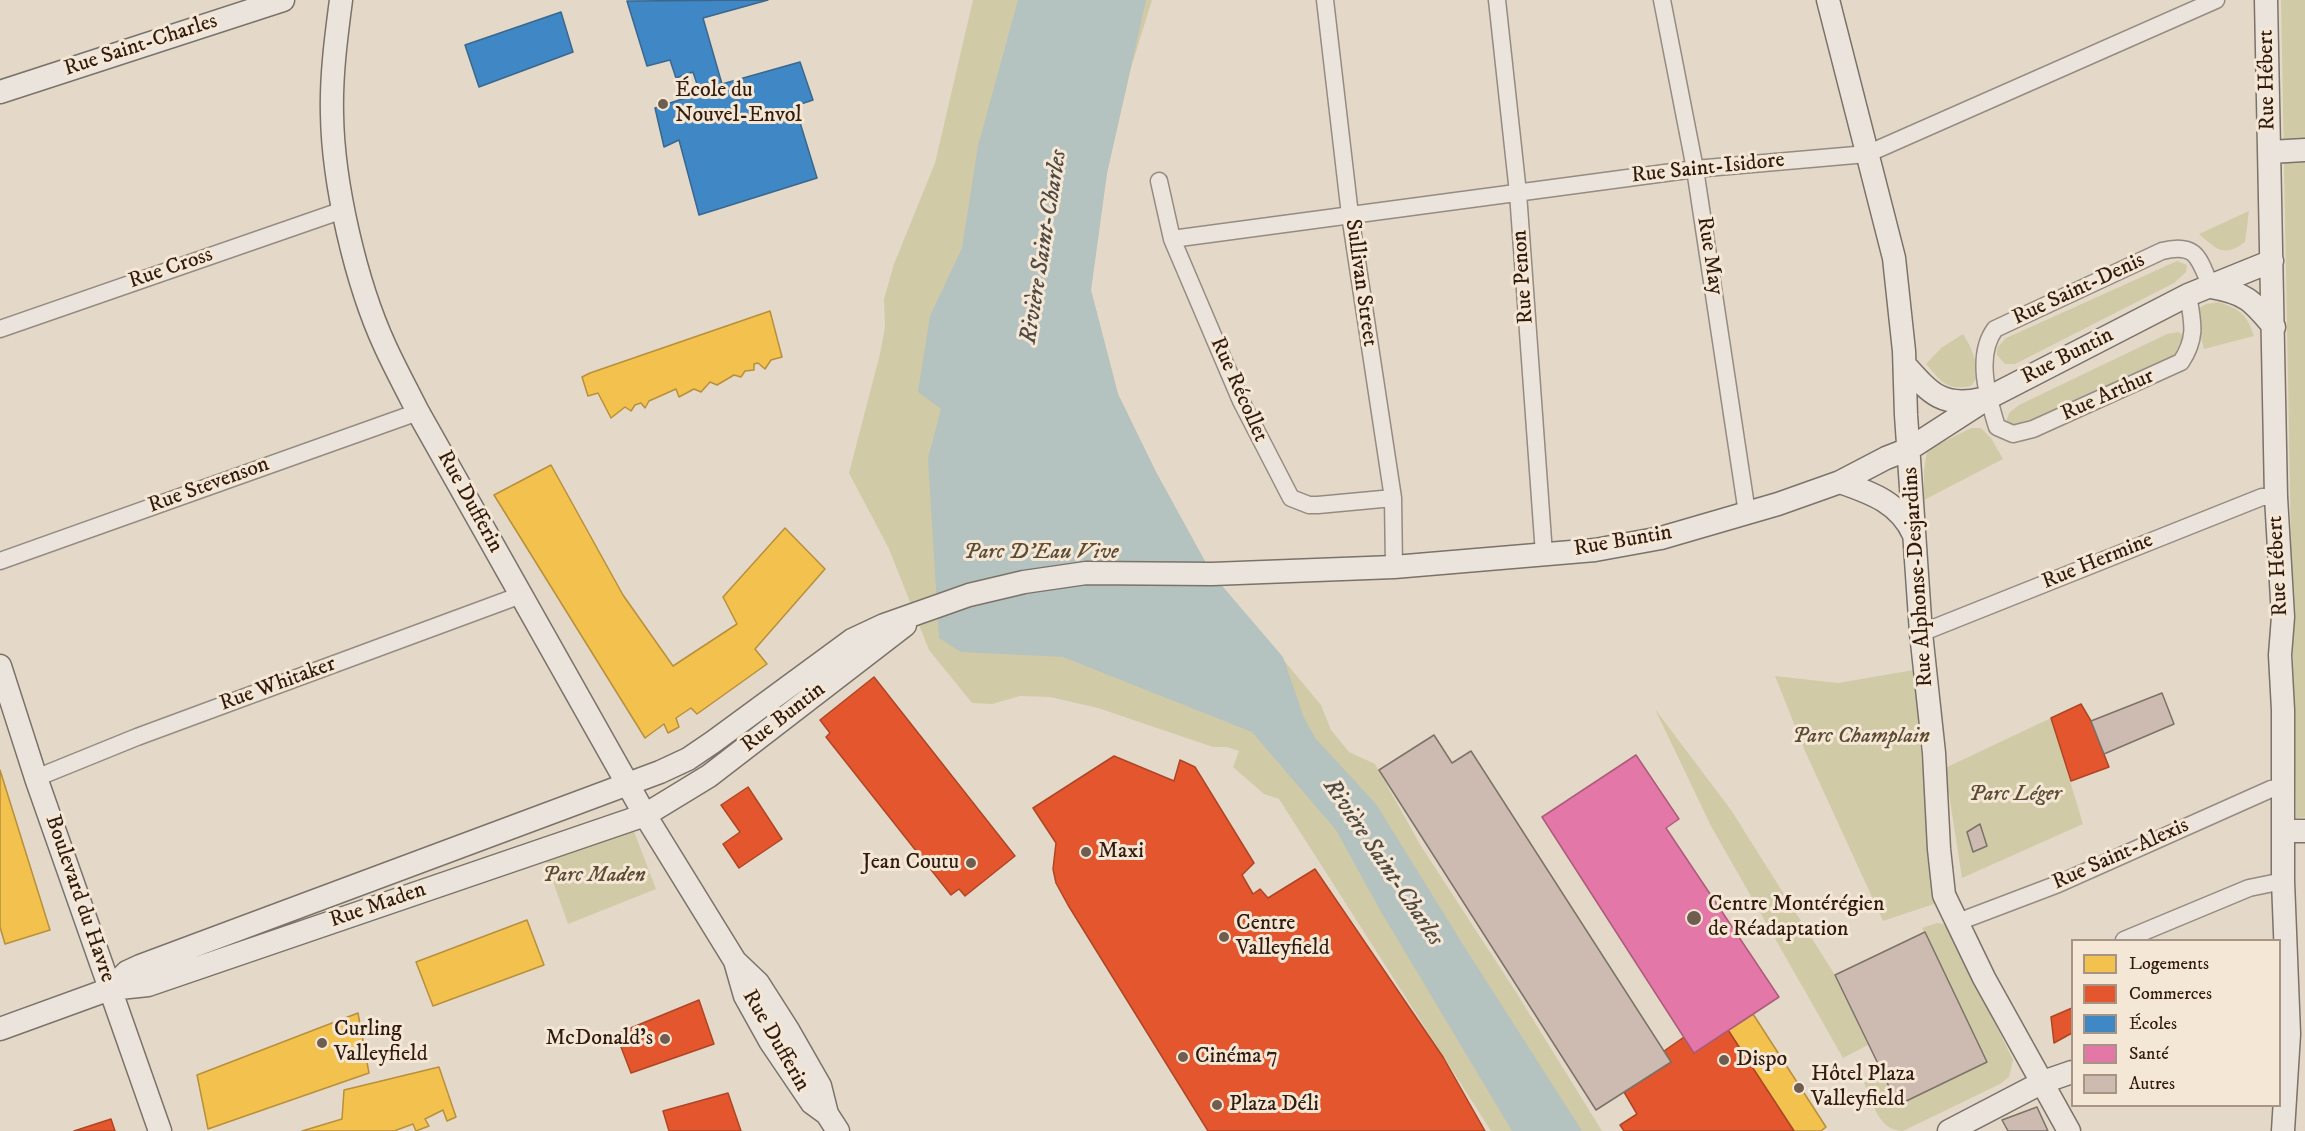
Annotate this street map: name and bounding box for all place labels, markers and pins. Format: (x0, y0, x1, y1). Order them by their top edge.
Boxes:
place label: École du Nouvel-Envol (675, 78, 802, 130)
marker: École du Nouvel-Envol (656, 97, 670, 111)
place label: Maxi (1098, 839, 1144, 865)
marker: Maxi (1079, 845, 1093, 859)
place label: Jean Coutu (862, 850, 959, 876)
marker: Jean Coutu (964, 856, 978, 870)
place label: Centre Montérégien de Réadaptation (1708, 892, 1884, 944)
marker: Centre Montérégien de Réadaptation (1685, 909, 1703, 927)
place label: Centre Valleyfield (1236, 911, 1330, 962)
marker: Centre Valleyfield (1217, 930, 1231, 944)
place label: Curling Valleyfield (334, 1017, 428, 1068)
place label: McDonald's (546, 1026, 653, 1052)
marker: McDonald's (658, 1032, 672, 1046)
marker: Curling Valleyfield (315, 1036, 329, 1050)
place label: Cinéma 7 (1195, 1044, 1278, 1070)
place label: Dispo (1736, 1047, 1787, 1073)
marker: Cinéma 7 (1176, 1050, 1190, 1064)
marker: Dispo (1717, 1053, 1731, 1067)
place label: Hôtel Plaza Valleyfield (1811, 1062, 1915, 1114)
marker: Hôtel Plaza Valleyfield (1792, 1081, 1806, 1095)
place label: Plaza Déli (1229, 1092, 1319, 1118)
marker: Plaza Déli (1210, 1098, 1224, 1112)

